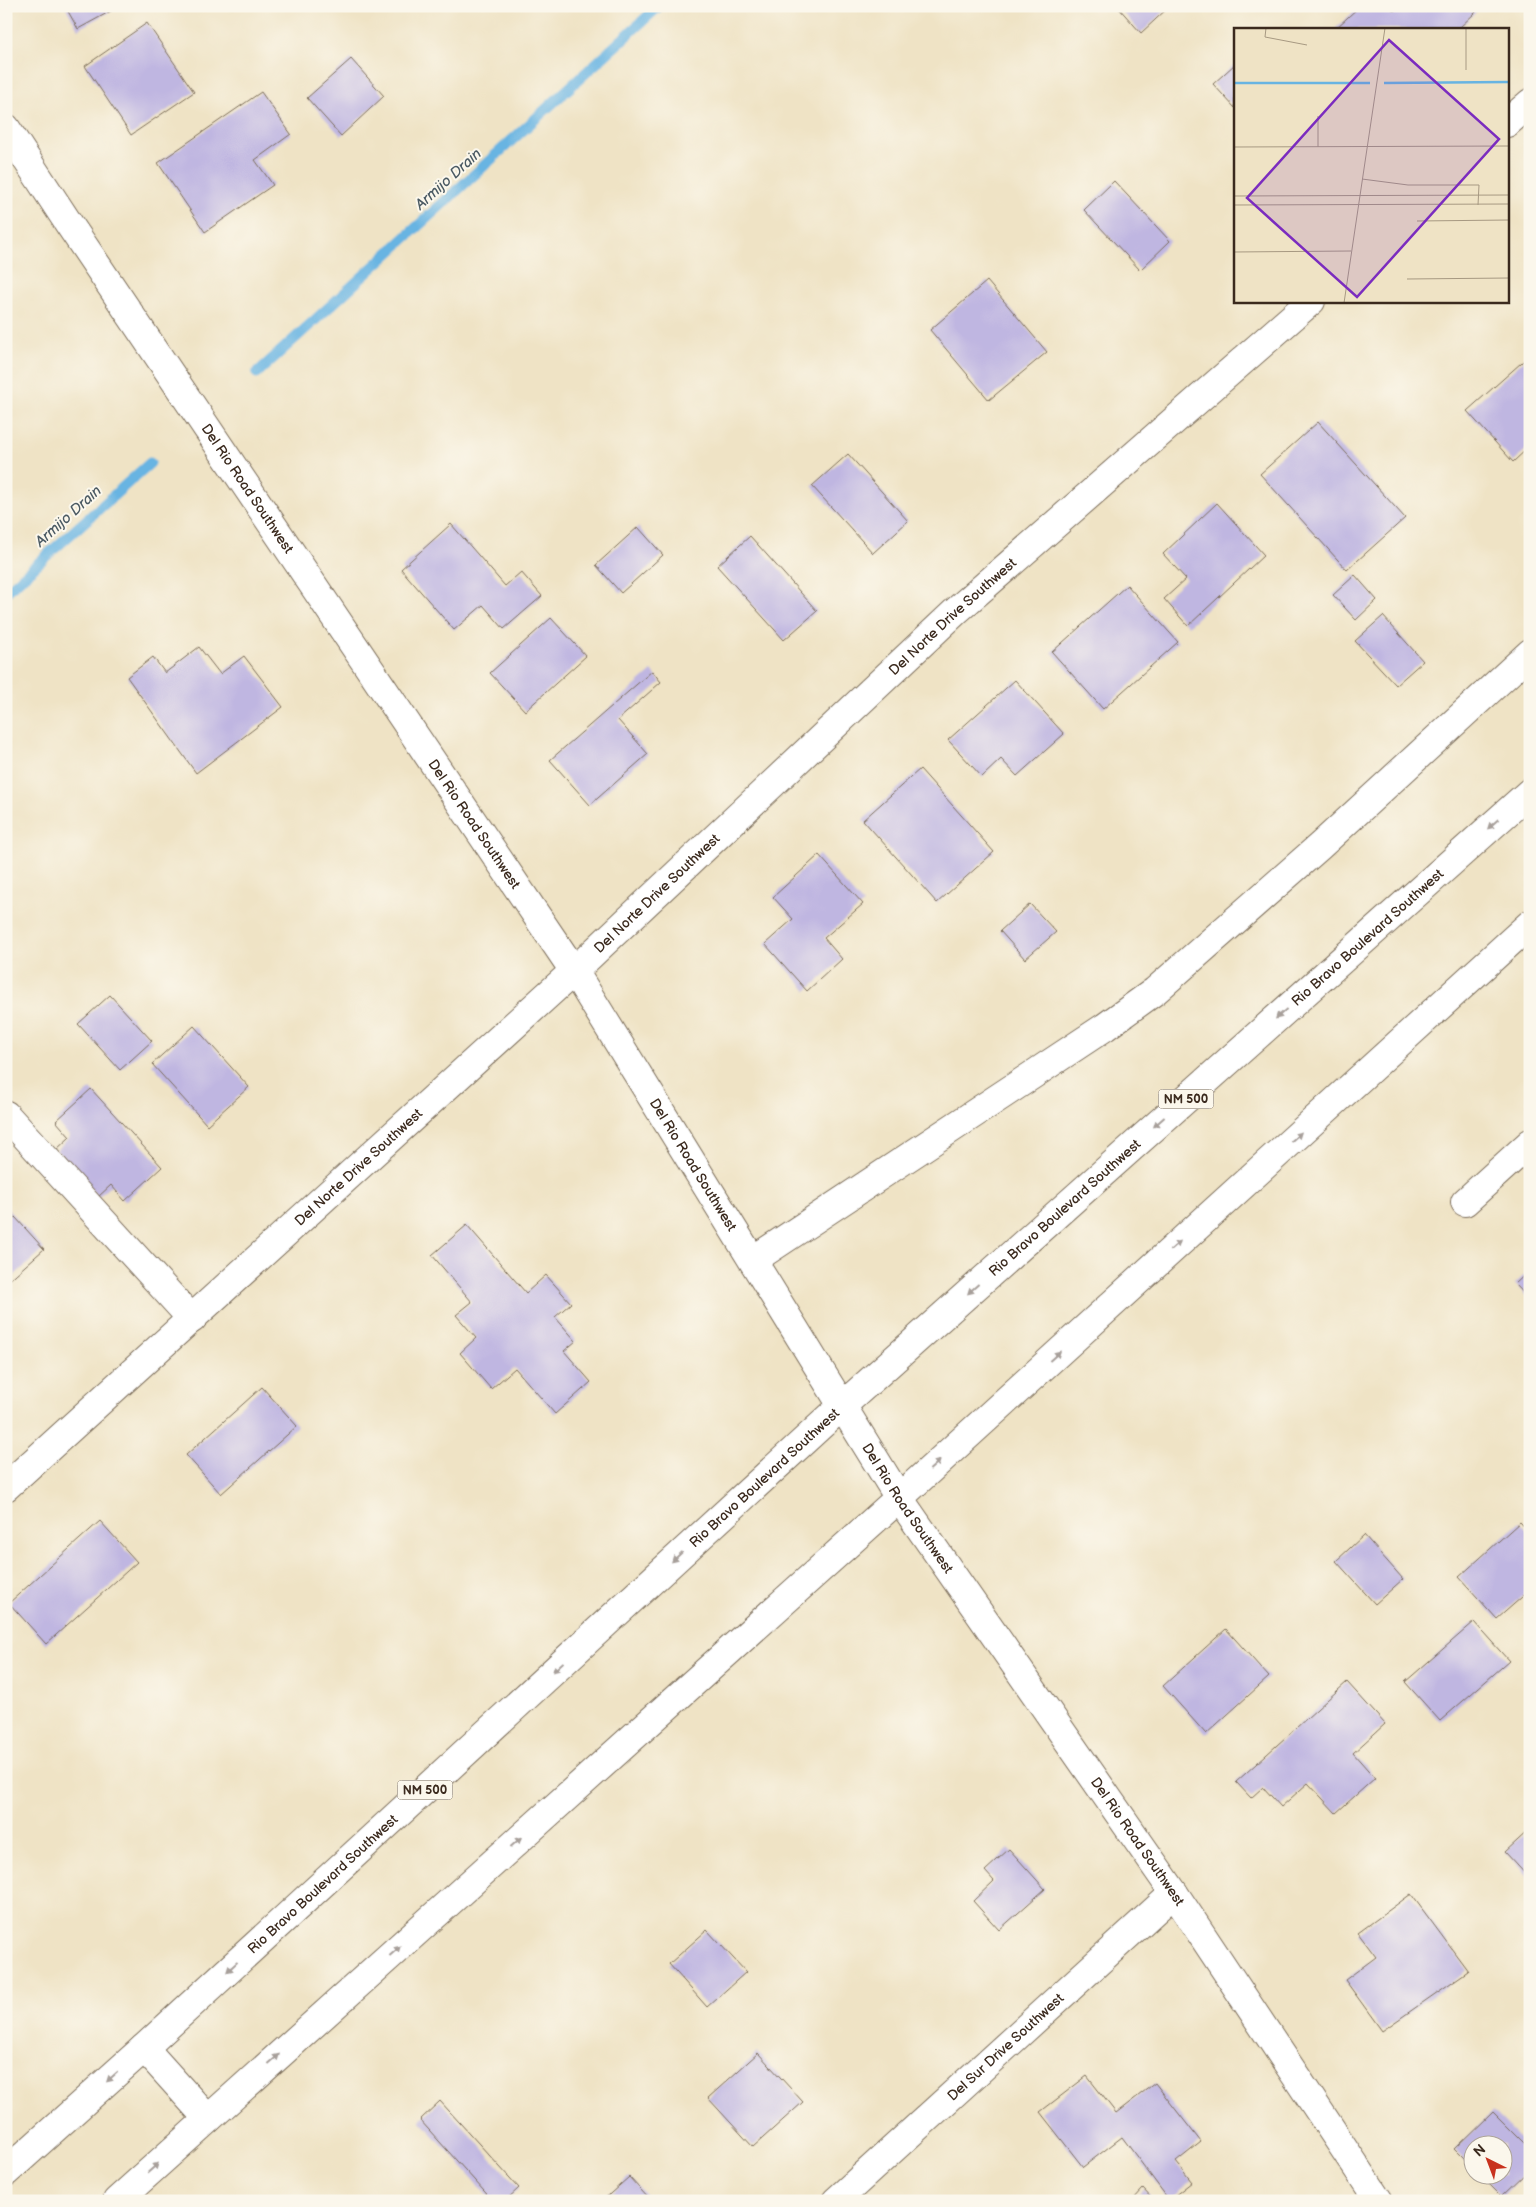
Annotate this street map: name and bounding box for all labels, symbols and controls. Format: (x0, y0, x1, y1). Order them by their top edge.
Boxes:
inset map (1234, 28, 1508, 302)
water label: Armijo Drain (410, 145, 486, 215)
street label: Del Rio Road Southwest (198, 421, 297, 557)
water label: Armijo Drain (30, 482, 106, 552)
street label: Del Norte Drive Southwest (885, 554, 1020, 679)
street label: Del Rio Road Southwest (424, 756, 524, 893)
one-way arrow (1487, 819, 1500, 830)
street label: Del Norte Drive Southwest (591, 830, 724, 957)
street label: Rio Bravo Boulevard Southwest (1288, 865, 1448, 1010)
one-way arrow (1275, 1008, 1287, 1020)
road number: NM 500 (1158, 1090, 1214, 1108)
street label: Del Rio Road Southwest (646, 1096, 741, 1235)
street label: Del Norte Drive Southwest (291, 1105, 426, 1230)
one-way arrow (1153, 1117, 1166, 1128)
one-way arrow (1289, 1131, 1301, 1143)
street label: Rio Bravo Boulevard Southwest (985, 1135, 1145, 1280)
one-way arrow (1169, 1240, 1181, 1252)
one-way arrow (967, 1283, 979, 1295)
one-way arrow (1049, 1350, 1062, 1361)
street label: Rio Bravo Boulevard Southwest (686, 1404, 843, 1551)
street label: Del Rio Road Southwest (858, 1440, 957, 1577)
one-way arrow (928, 1459, 940, 1471)
one-way arrow (672, 1551, 684, 1563)
one-way arrow (552, 1661, 564, 1673)
street label: Del Rio Road Southwest (1087, 1774, 1188, 1910)
road number: NM 500 (398, 1780, 452, 1800)
street label: Rio Bravo Boulevard Southwest (244, 1811, 402, 1957)
one-way arrow (509, 1836, 521, 1848)
one-way arrow (388, 1945, 400, 1957)
one-way arrow (227, 1961, 239, 1973)
street label: Del Sur Drive Southwest (944, 1989, 1068, 2104)
one-way arrow (267, 2054, 280, 2065)
one-way arrow (107, 2071, 119, 2083)
north arrow (1464, 2134, 1514, 2184)
text: N (1470, 2141, 1489, 2161)
one-way arrow (147, 2162, 159, 2174)

